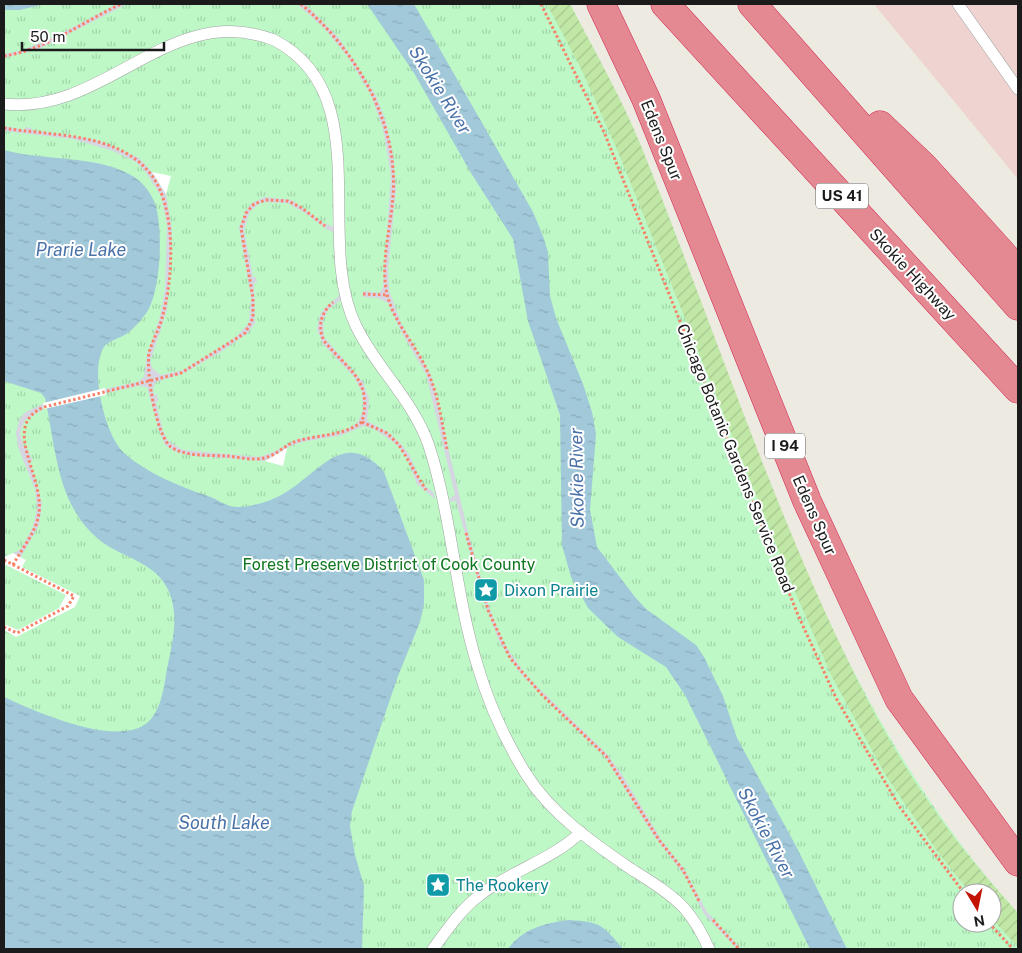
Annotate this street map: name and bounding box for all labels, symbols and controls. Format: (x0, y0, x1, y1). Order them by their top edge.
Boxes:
scale bar (22, 20, 165, 52)
text: 50 m (30, 28, 65, 45)
water label: Skokie River (405, 42, 476, 138)
street label: Edens Spur (637, 97, 686, 183)
road number: US 41 (816, 184, 868, 208)
street label: Skokie Highway (865, 224, 960, 325)
water label: Prarie Lake (36, 239, 127, 260)
street label: Chicago Botanic Gardens Service Road (673, 321, 798, 595)
water label: Skokie River (565, 428, 588, 528)
road number: I 94 (765, 434, 805, 458)
street label: Edens Spur (788, 472, 841, 558)
park label: Forest Preserve District of Cook County (243, 555, 536, 574)
place icon: Dixon Prairie (473, 577, 499, 603)
place label: Dixon Prairie (504, 581, 598, 600)
water label: Skokie River (734, 784, 799, 882)
water label: South Lake (178, 812, 270, 833)
place icon: The Rookery (425, 872, 451, 898)
place label: The Rookery (456, 876, 549, 895)
north arrow (952, 883, 1002, 933)
text: N (972, 912, 986, 930)

